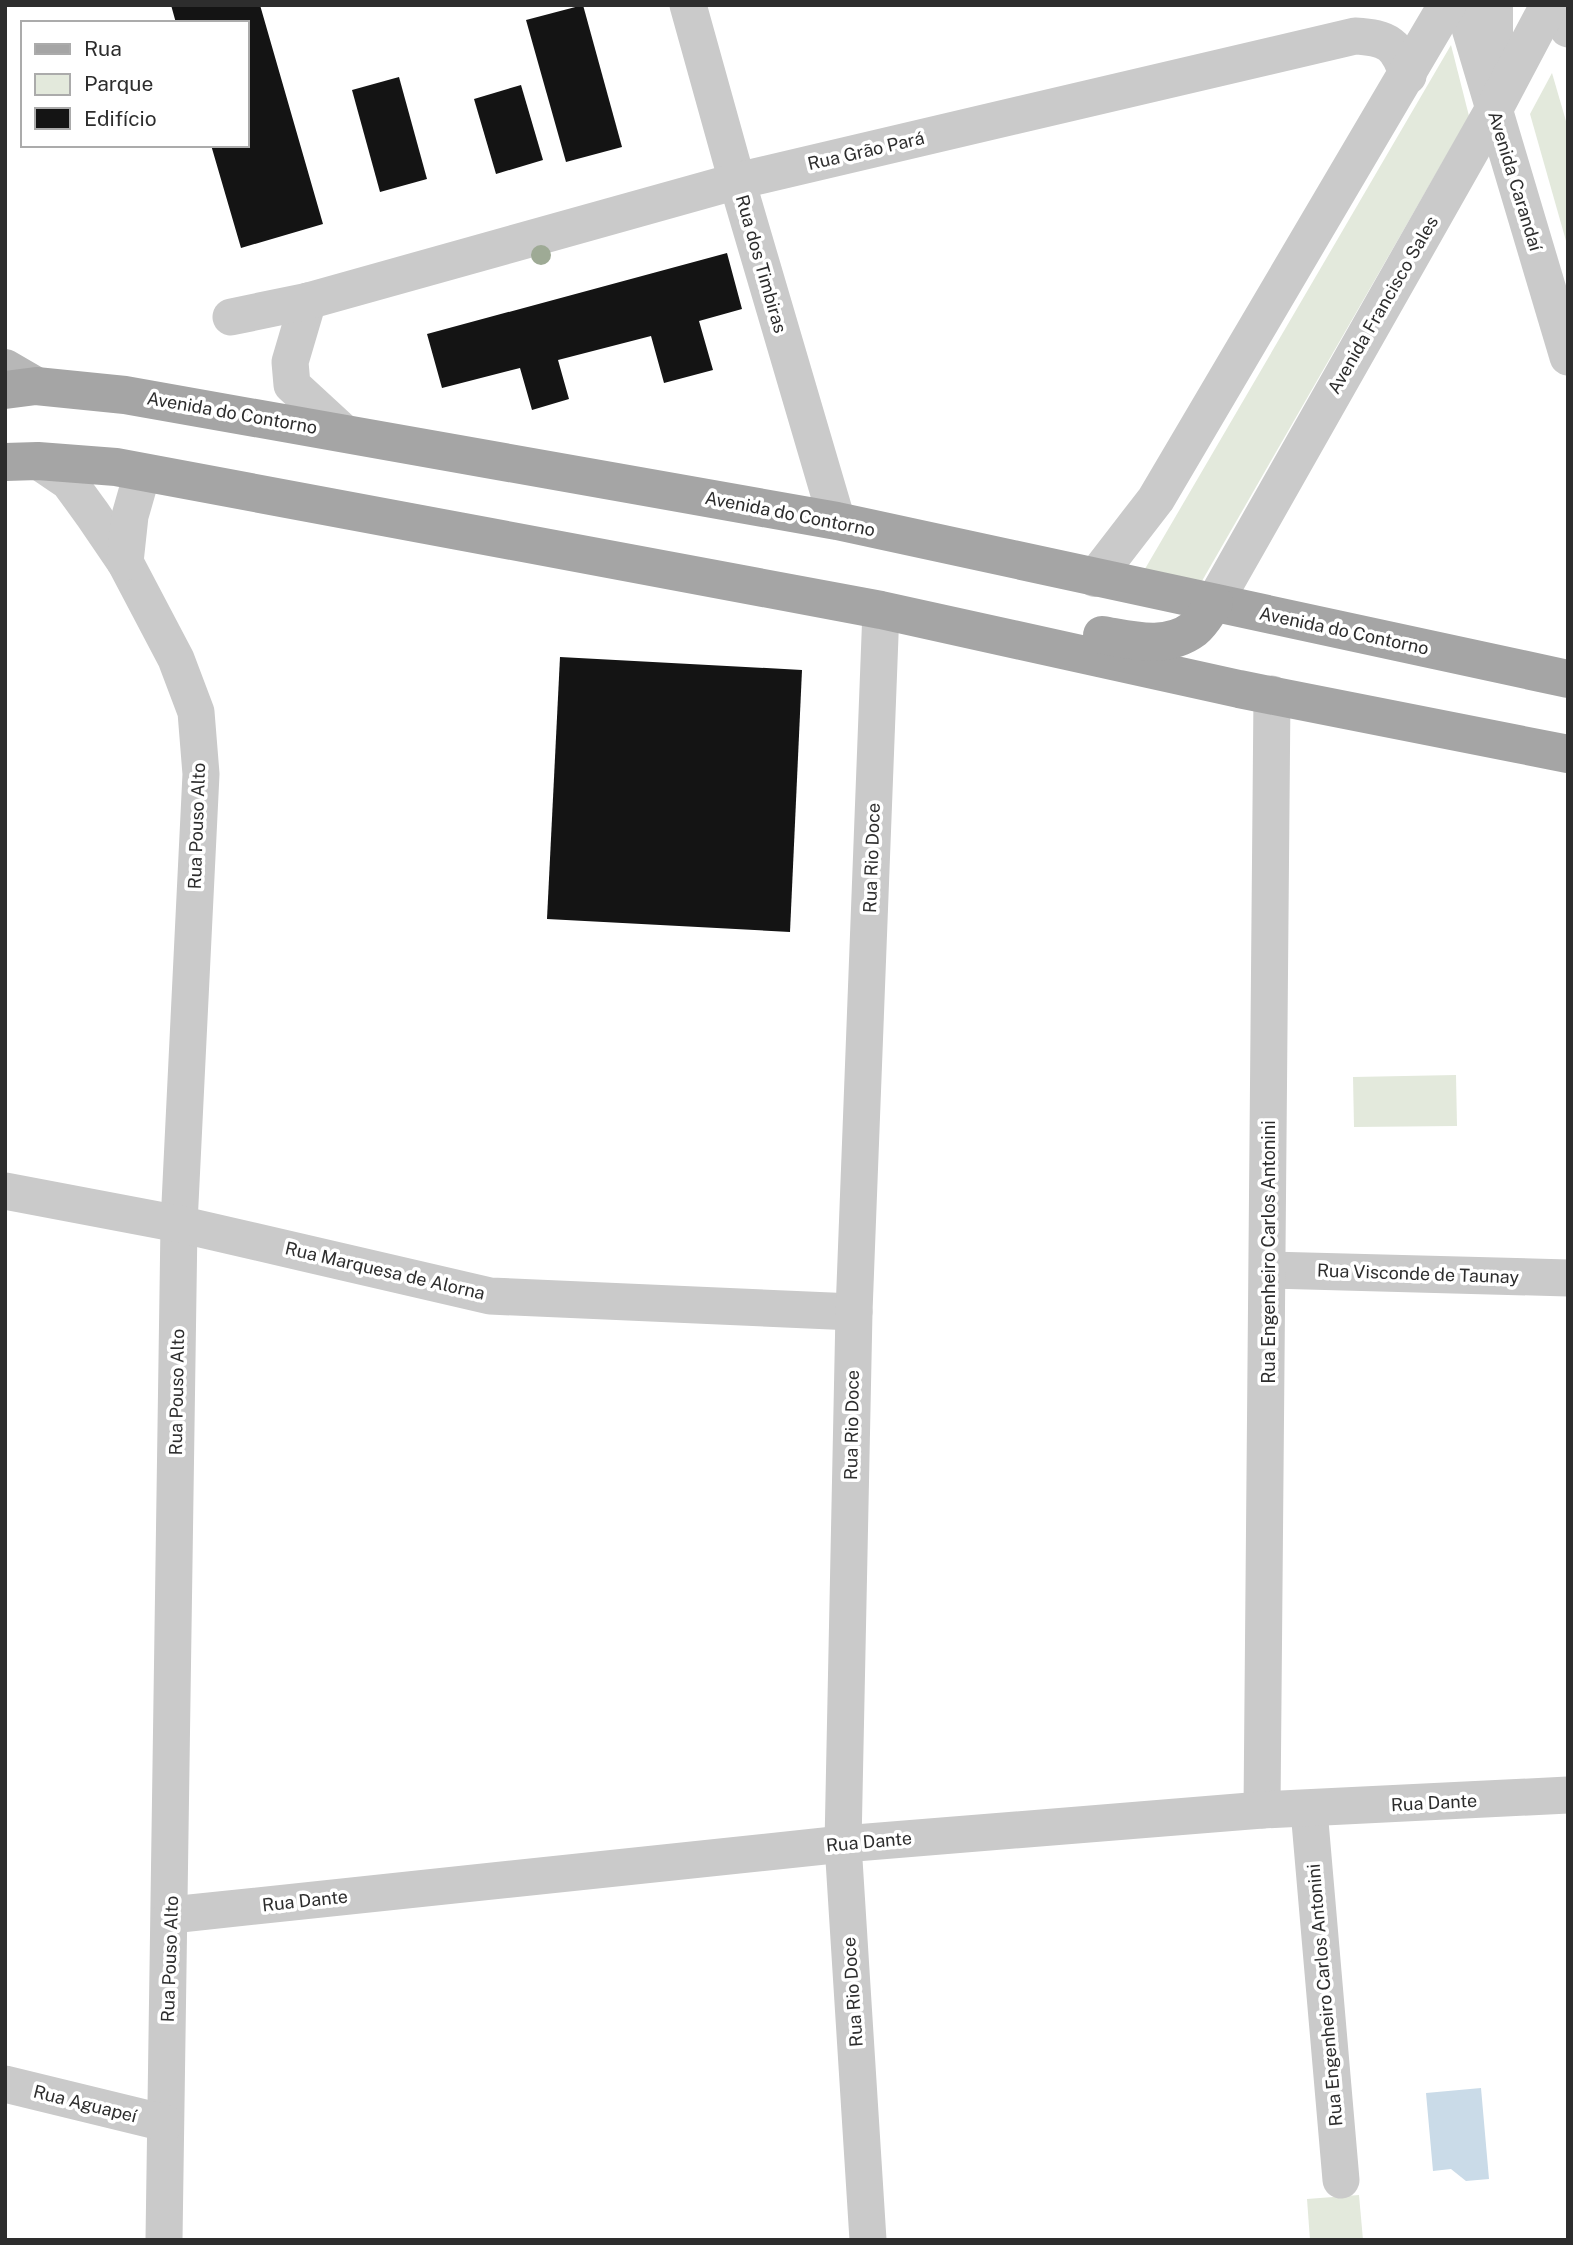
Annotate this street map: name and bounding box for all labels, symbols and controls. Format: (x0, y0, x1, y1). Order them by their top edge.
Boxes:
legend (21, 21, 248, 147)
text: Rua (84, 36, 122, 61)
text: Parque (84, 71, 153, 96)
text: Edifício (84, 106, 157, 131)
street label: Avenida Carandaí (1484, 108, 1547, 254)
street label: Rua Grão Pará (806, 127, 926, 174)
street label: Rua dos Timbiras (732, 192, 791, 335)
street label: Avenida Francisco Sales (1323, 212, 1442, 397)
street label: Avenida do Contorno (145, 387, 319, 438)
street label: Avenida do Contorno (703, 487, 877, 540)
street label: Avenida do Contorno (1257, 602, 1431, 659)
street label: Rua Pouso Alto (184, 762, 209, 890)
street label: Rua Rio Doce (859, 802, 884, 913)
street label: Rua Engenheiro Carlos Antonini (1258, 1120, 1279, 1384)
street label: Rua Marquesa de Alorna (283, 1237, 487, 1304)
street label: Rua Visconde de Taunay (1317, 1259, 1520, 1288)
street label: Rua Pouso Alto (165, 1328, 188, 1456)
street label: Rua Rio Doce (840, 1370, 863, 1480)
street label: Rua Dante (1390, 1790, 1478, 1815)
street label: Rua Dante (825, 1827, 913, 1856)
street label: Rua Engenheiro Carlos Antonini (1303, 1863, 1346, 2127)
street label: Rua Dante (261, 1886, 349, 1915)
street label: Rua Pouso Alto (157, 1895, 182, 2023)
street label: Rua Rio Doce (838, 1936, 867, 2048)
street label: Rua Aguapeí (31, 2081, 140, 2127)

